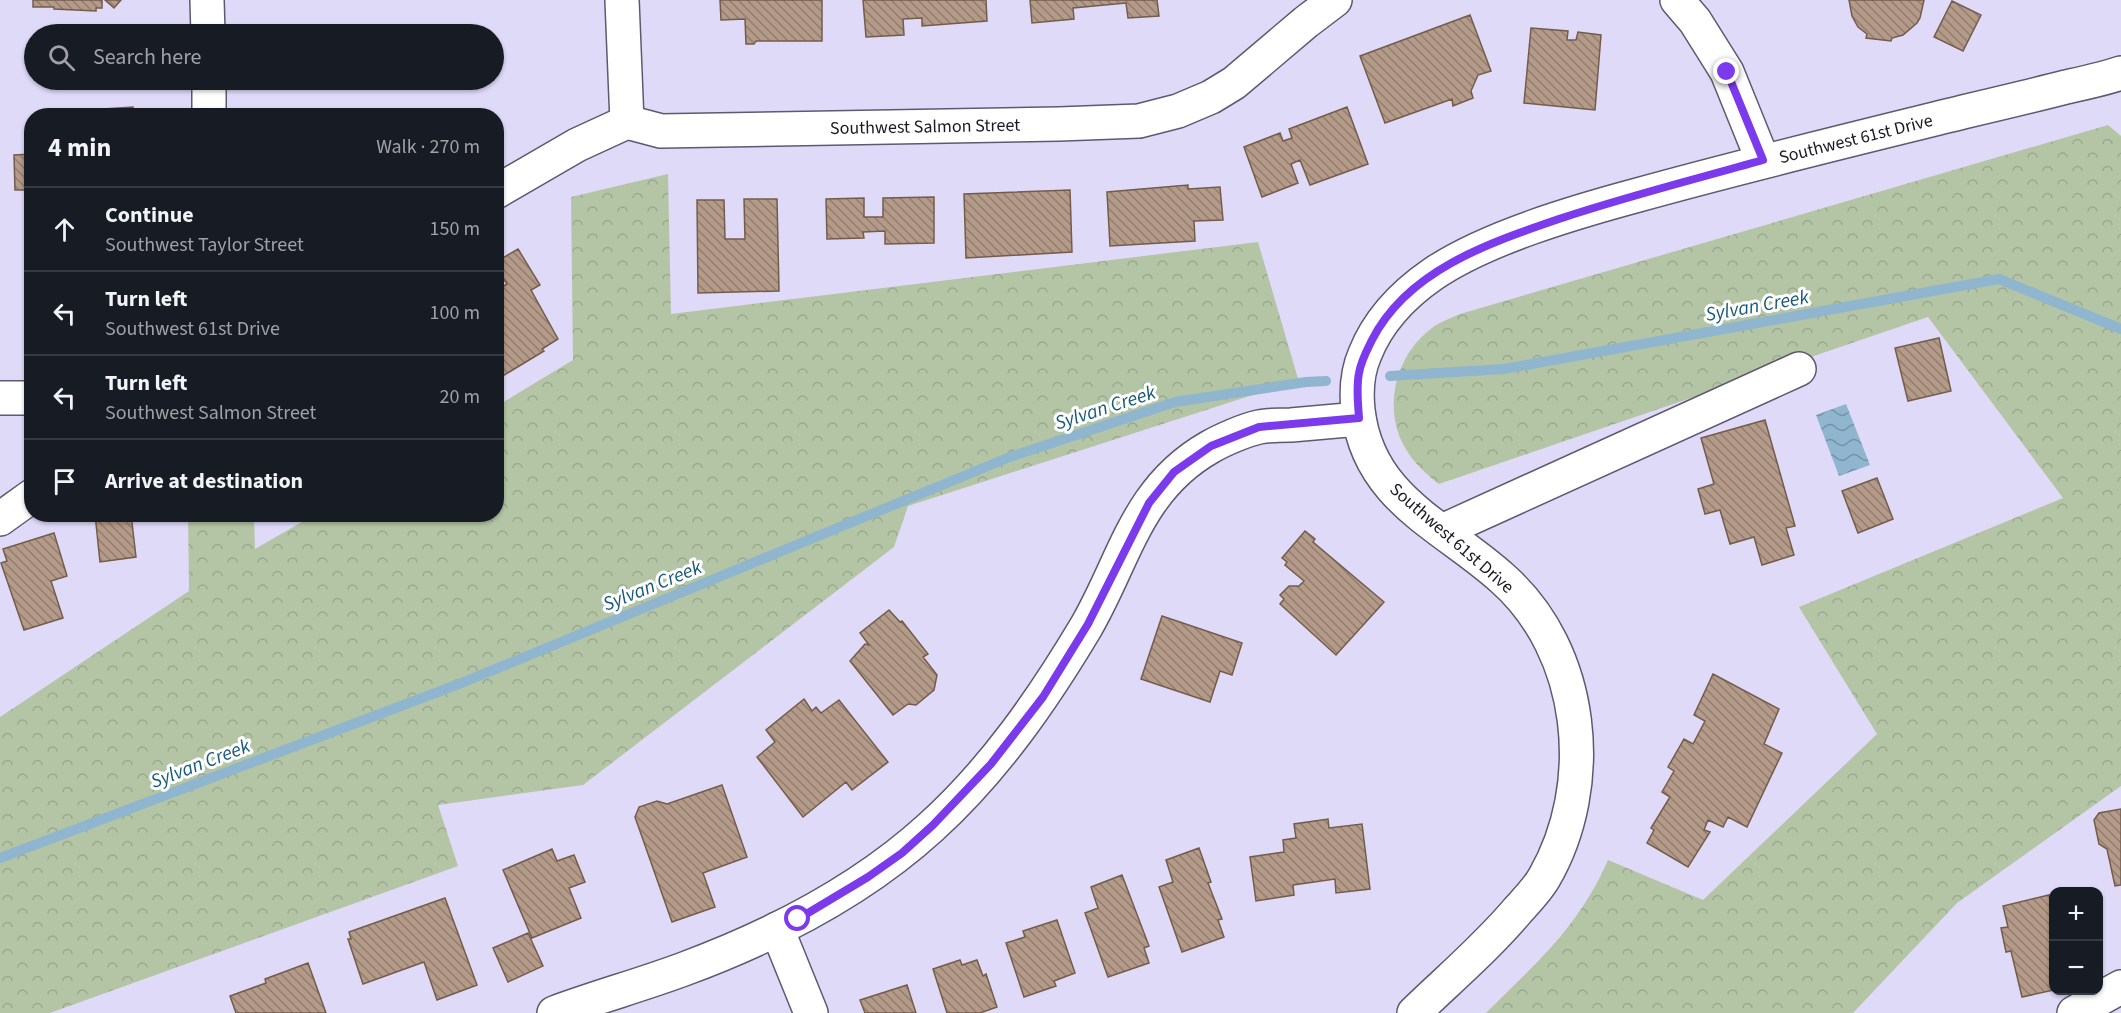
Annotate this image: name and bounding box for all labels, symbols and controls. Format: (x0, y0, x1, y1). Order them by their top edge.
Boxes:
search box (24, 24, 504, 90)
icon: search (45, 41, 78, 74)
text: Search here (93, 41, 201, 73)
route end (1713, 58, 1739, 84)
street label: Southwest 61st Drive (1776, 108, 1935, 170)
street label: Southwest Salmon Street (830, 113, 1021, 141)
text: 4 min (48, 129, 111, 166)
text: Walk · 270 m (376, 133, 480, 161)
text: Continue (105, 199, 194, 231)
icon: ahead (48, 213, 81, 246)
text: 150 m (430, 215, 480, 243)
text: Southwest Taylor Street (105, 231, 304, 259)
text: Turn left (105, 283, 187, 315)
water label: Sylvan Creek (1703, 283, 1812, 329)
icon: left (48, 297, 81, 330)
text: 100 m (430, 299, 480, 327)
text: Southwest 61st Drive (105, 315, 280, 343)
text: Turn left (105, 367, 187, 399)
water label: Sylvan Creek (1051, 378, 1160, 437)
icon: left (48, 381, 81, 414)
text: 20 m (440, 383, 480, 411)
text: Southwest Salmon Street (105, 399, 316, 427)
icon: arrive (48, 465, 81, 498)
text: Arrive at destination (105, 465, 303, 497)
street label: Southwest 61st Drive (1384, 477, 1519, 600)
water label: Sylvan Creek (599, 553, 707, 618)
water label: Sylvan Creek (147, 732, 255, 796)
map controls (2049, 887, 2103, 995)
button: + (2049, 887, 2103, 941)
route start (784, 905, 810, 931)
button: − (2049, 941, 2103, 995)

